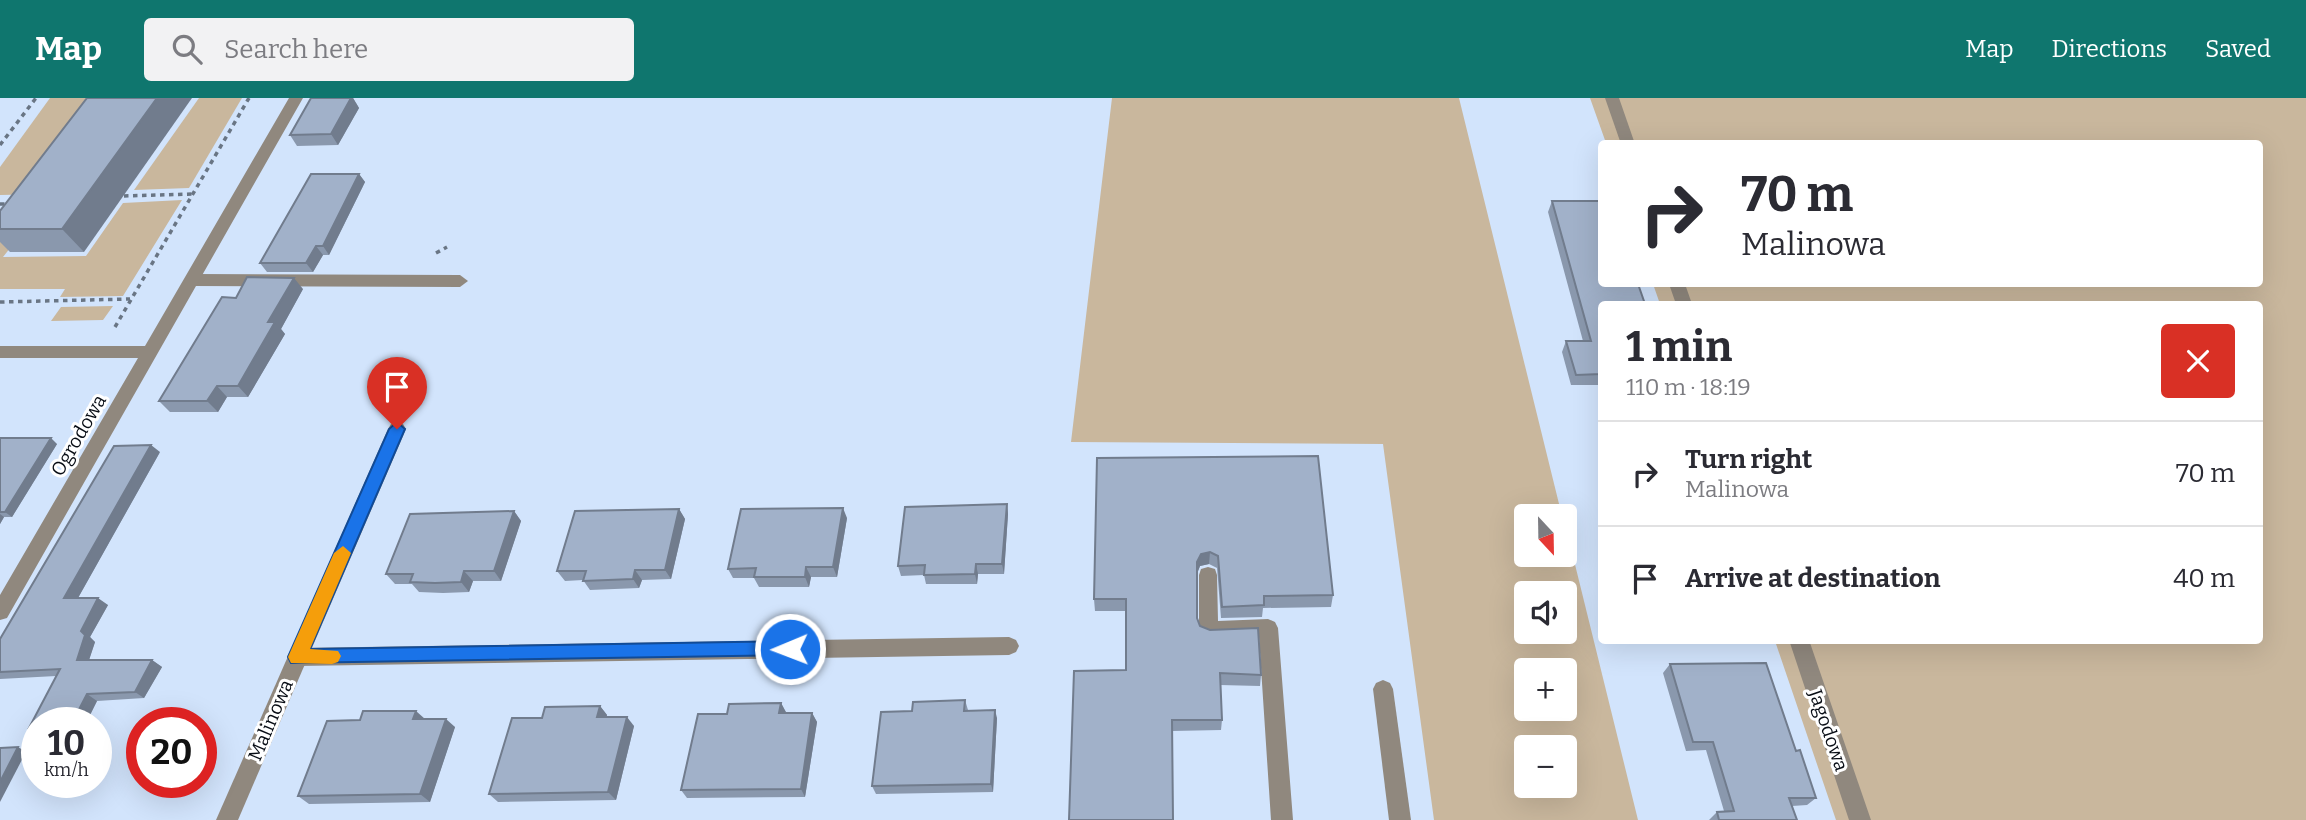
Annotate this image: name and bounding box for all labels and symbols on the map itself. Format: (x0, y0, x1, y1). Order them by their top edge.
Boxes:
pin (367, 357, 427, 429)
street label: Ogrodowa (46, 390, 111, 480)
north arrow (1514, 504, 1577, 567)
position arrow (753, 612, 827, 686)
street label: Malinowa (243, 676, 298, 764)
street label: Jagodowa (1804, 685, 1853, 774)
speed limit sign: 20 (126, 707, 217, 798)

